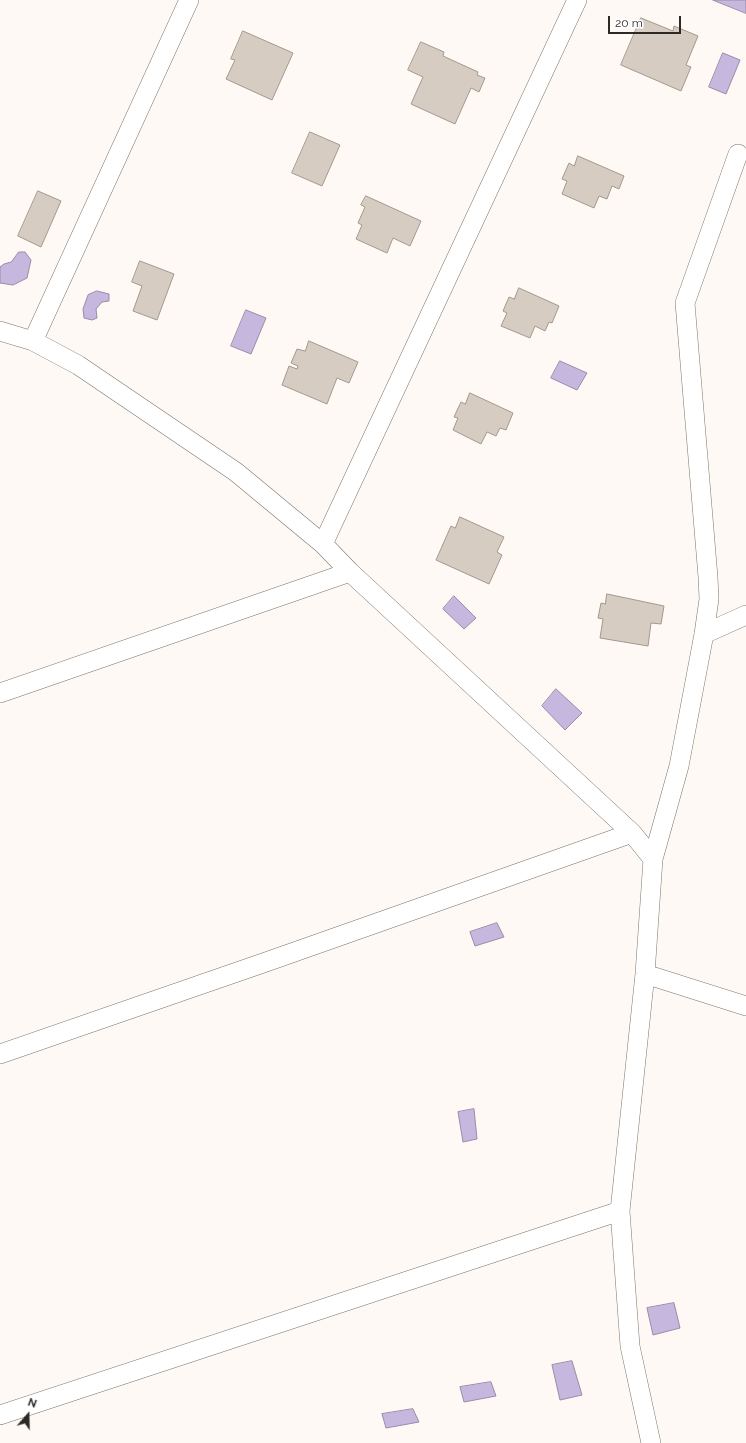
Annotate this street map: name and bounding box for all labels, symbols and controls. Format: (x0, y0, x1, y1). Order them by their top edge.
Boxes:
scale bar (610, 8, 683, 34)
text: 20 m (615, 16, 643, 30)
north arrow (8, 1395, 48, 1435)
text: N (26, 1396, 38, 1411)

